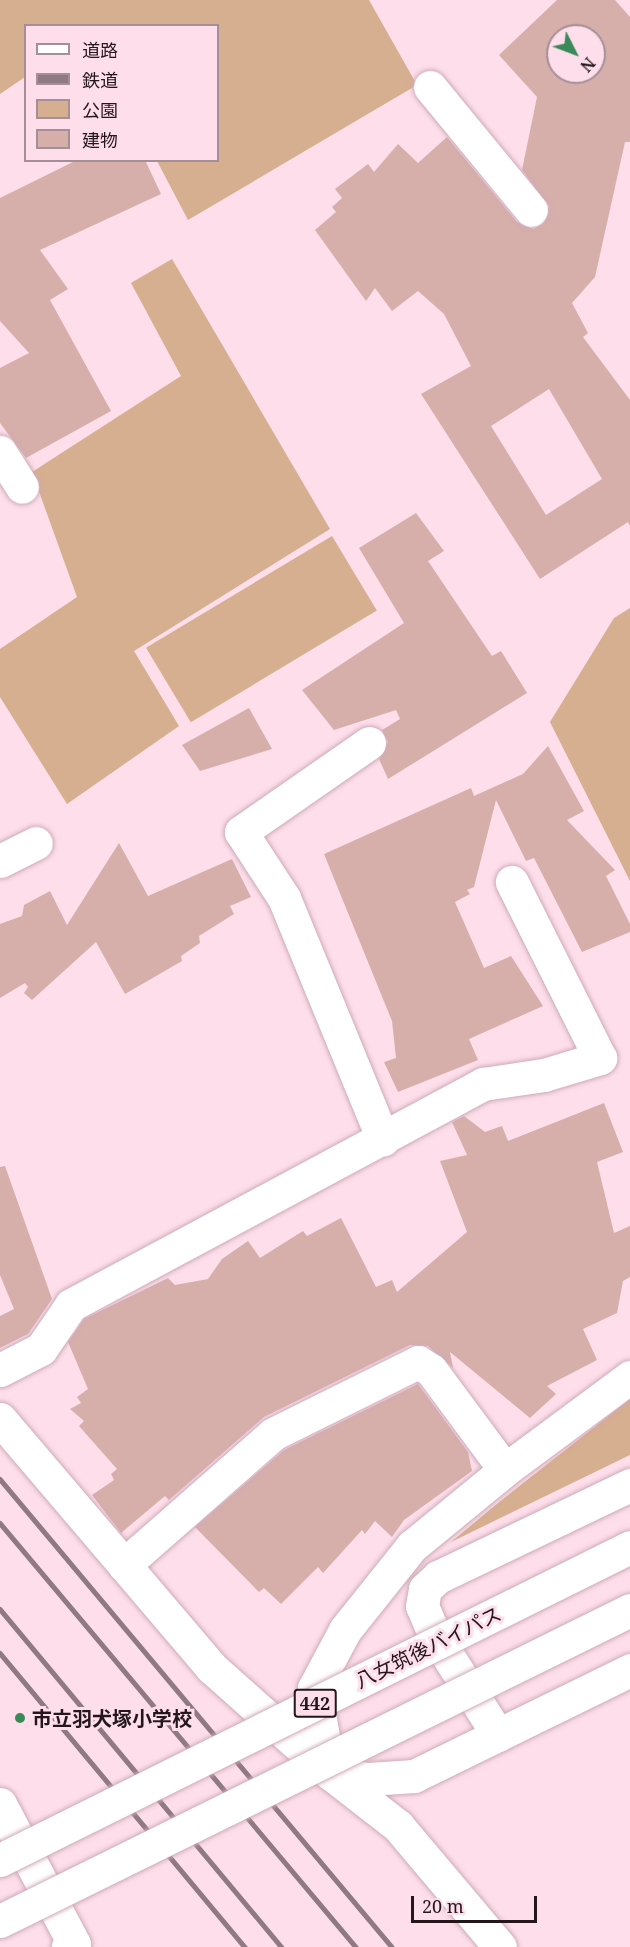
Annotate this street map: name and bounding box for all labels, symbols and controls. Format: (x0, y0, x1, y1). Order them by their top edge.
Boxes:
legend (24, 24, 219, 162)
north arrow (546, 24, 606, 84)
text: 道路 (82, 38, 118, 62)
text: N (576, 53, 600, 77)
text: 鉄道 (82, 68, 118, 92)
text: 公園 (82, 98, 118, 122)
text: 建物 (82, 128, 118, 152)
street label: 八女筑後バイパス (351, 1601, 505, 1693)
road number: 442 (292, 1688, 338, 1718)
place label: 市立羽犬塚小学校 (32, 1706, 192, 1730)
marker: 市立羽犬塚小学校 (13, 1711, 27, 1725)
scale bar (414, 1884, 540, 1922)
text: 20 m (422, 1894, 464, 1918)

